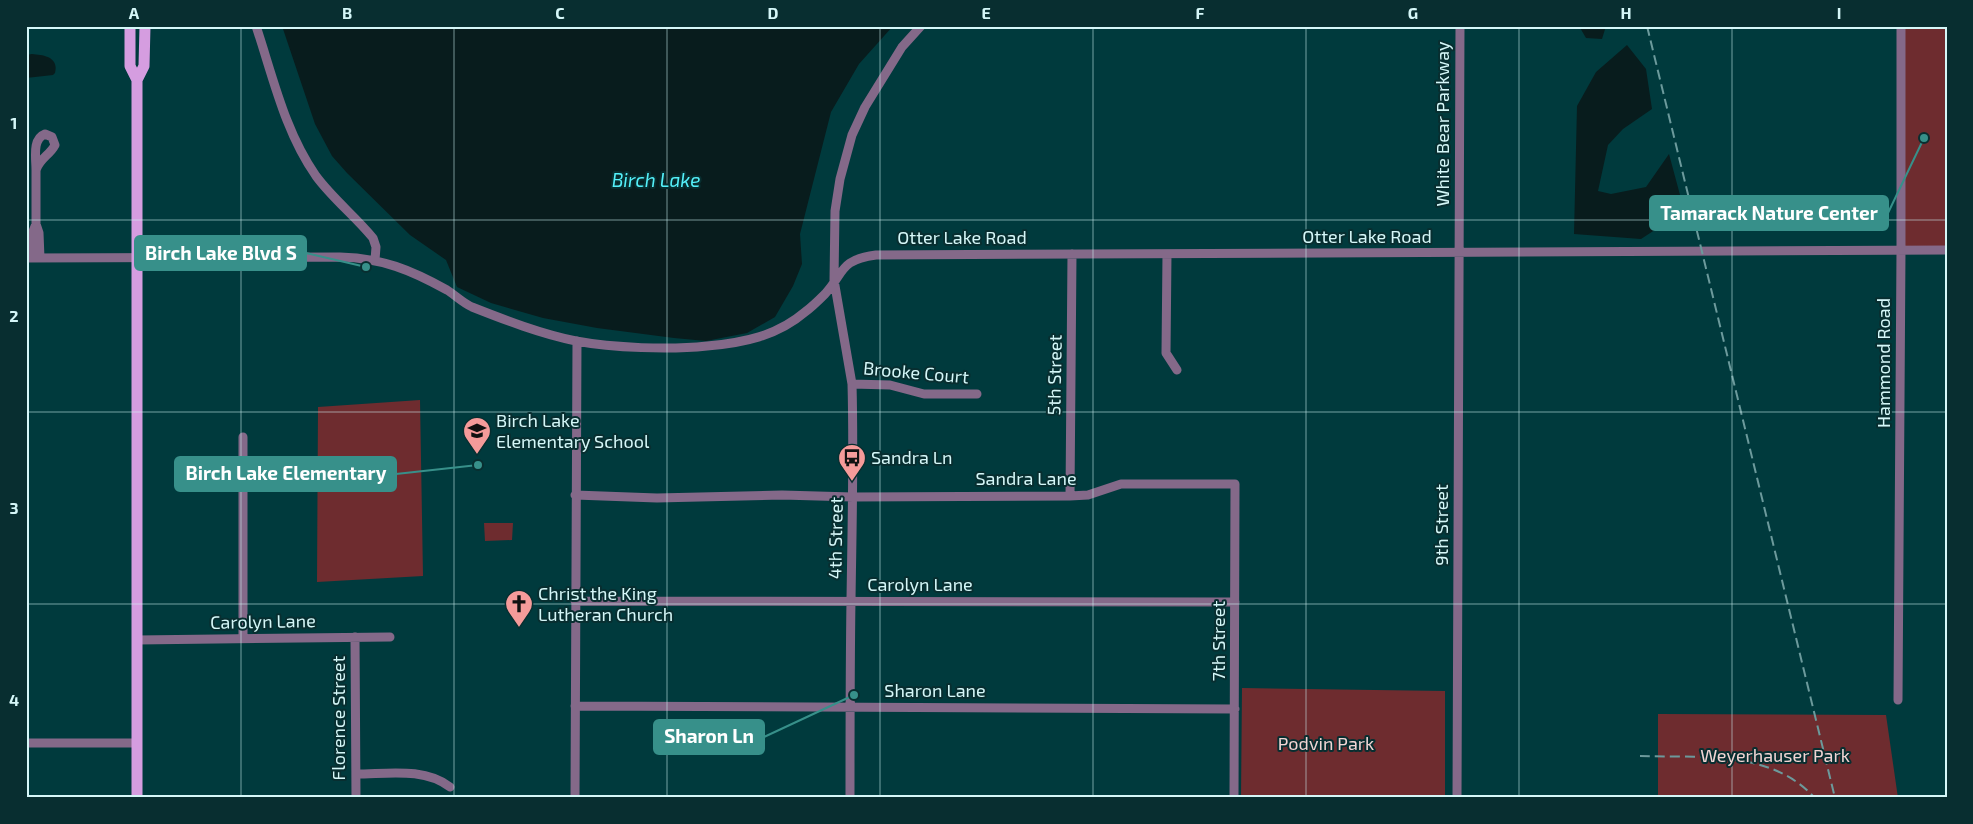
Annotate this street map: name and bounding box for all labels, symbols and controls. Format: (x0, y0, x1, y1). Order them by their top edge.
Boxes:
text: A (129, 3, 140, 22)
text: B (342, 3, 352, 22)
text: C (555, 3, 565, 22)
text: D (768, 3, 779, 22)
text: E (981, 3, 991, 22)
text: F (1196, 3, 1205, 22)
text: G (1408, 3, 1418, 22)
text: H (1620, 3, 1632, 22)
text: I (1837, 3, 1841, 22)
street label: White Bear Parkway (1431, 41, 1453, 207)
text: 1 (11, 113, 17, 132)
water label: Birch Lake (612, 168, 700, 191)
callout: Tamarack Nature Center (1650, 196, 1888, 230)
text: Tamarack Nature Center (1660, 201, 1878, 224)
street label: Otter Lake Road (1302, 225, 1432, 247)
street label: Otter Lake Road (897, 226, 1027, 248)
callout: Birch Lake Blvd S (135, 236, 306, 270)
text: Birch Lake Blvd S (145, 241, 297, 264)
street label: Hammond Road (1872, 298, 1894, 428)
text: 2 (9, 306, 19, 325)
street label: 5th Street (1042, 334, 1066, 416)
street label: Brooke Court (862, 356, 970, 388)
place label: Birch Lake Elementary School (496, 409, 650, 452)
school or university icon: Birch Lake Elementary School (462, 416, 492, 455)
bus stop icon: Sandra Ln (837, 443, 867, 482)
place label: Sandra Ln (871, 446, 953, 468)
callout: Birch Lake Elementary (175, 457, 396, 491)
text: Birch Lake Elementary (186, 461, 387, 485)
street label: Sandra Lane (975, 467, 1077, 489)
street label: 9th Street (1430, 484, 1452, 566)
street label: 4th Street (823, 496, 847, 579)
text: 3 (9, 498, 19, 517)
street label: Carolyn Lane (867, 573, 973, 595)
place label: Christ the King Lutheran Church (538, 582, 673, 625)
church icon: Christ the King Lutheran Church (504, 589, 534, 628)
street label: 7th Street (1207, 601, 1229, 681)
street label: Carolyn Lane (210, 609, 316, 633)
street label: Florence Street (327, 655, 349, 780)
street label: Sharon Lane (884, 679, 986, 701)
text: 4 (9, 690, 19, 709)
callout: Sharon Ln (654, 720, 764, 754)
text: Sharon Ln (664, 724, 754, 747)
park label: Podvin Park (1278, 732, 1374, 754)
park label: Weyerhauser Park (1700, 744, 1850, 766)

